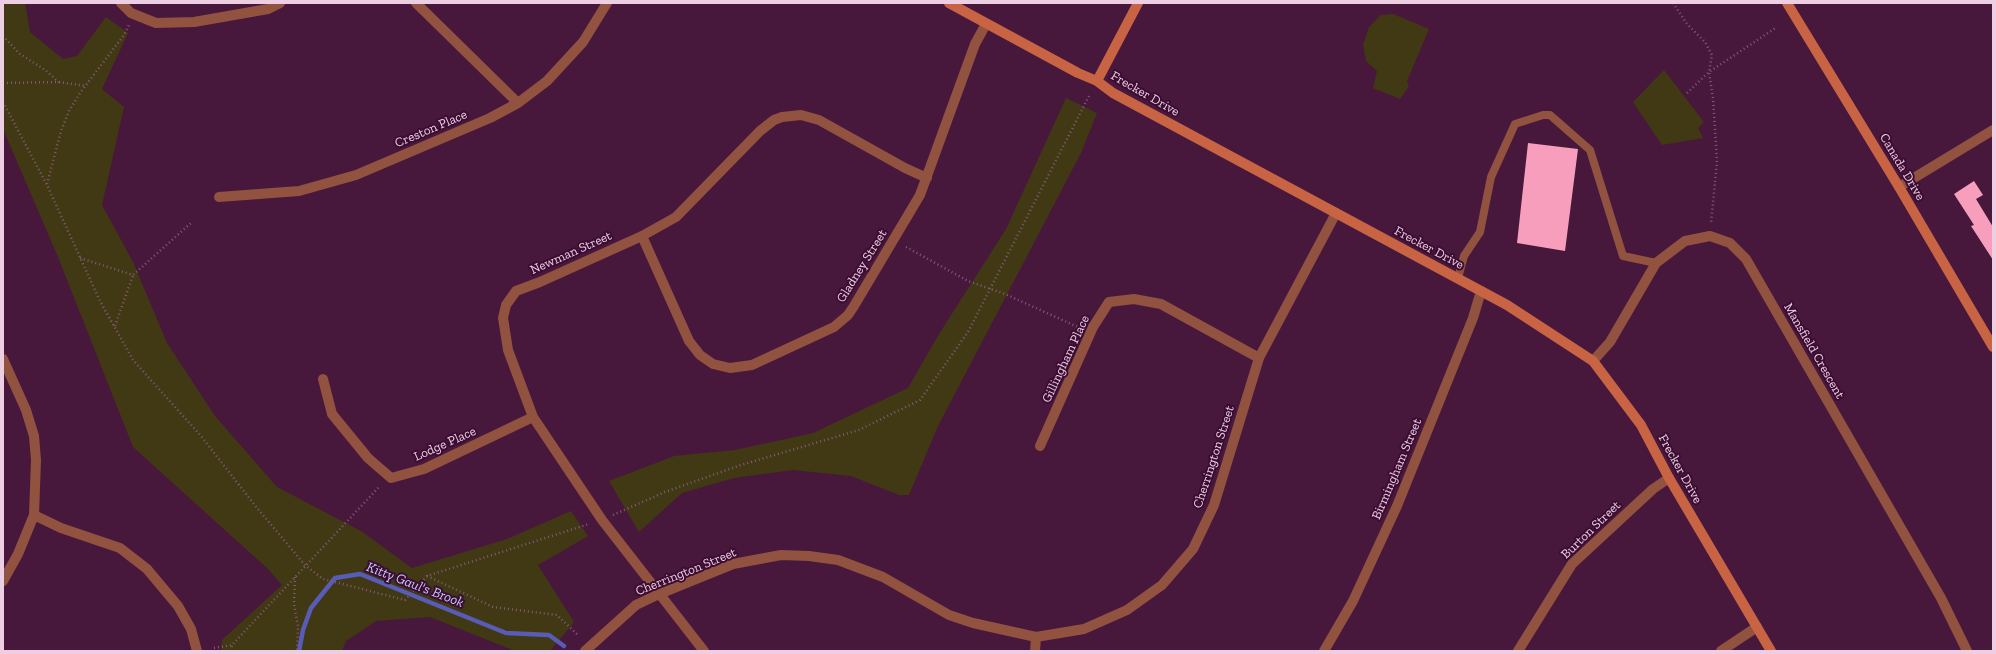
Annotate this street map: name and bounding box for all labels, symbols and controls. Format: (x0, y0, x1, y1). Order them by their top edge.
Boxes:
street label: Frecker Drive (1108, 68, 1182, 120)
street label: Creston Place (393, 107, 469, 151)
street label: Canada Drive (1876, 131, 1928, 203)
street label: Frecker Drive (1392, 223, 1466, 273)
street label: Gladney Street (833, 227, 891, 305)
street label: Newman Street (528, 228, 614, 278)
street label: Mansfield Crescent (1780, 300, 1848, 402)
street label: Gillingham Place (1039, 313, 1093, 405)
street label: Cherrington Street (1190, 404, 1238, 510)
street label: Birmingham Street (1369, 416, 1425, 522)
street label: Lodge Place (412, 423, 478, 465)
street label: Frecker Drive (1655, 432, 1705, 506)
street label: Burton Street (1558, 498, 1624, 562)
street label: Cherrington Street (633, 545, 739, 599)
water label: Kitty Gaul's Brook (364, 559, 466, 611)

